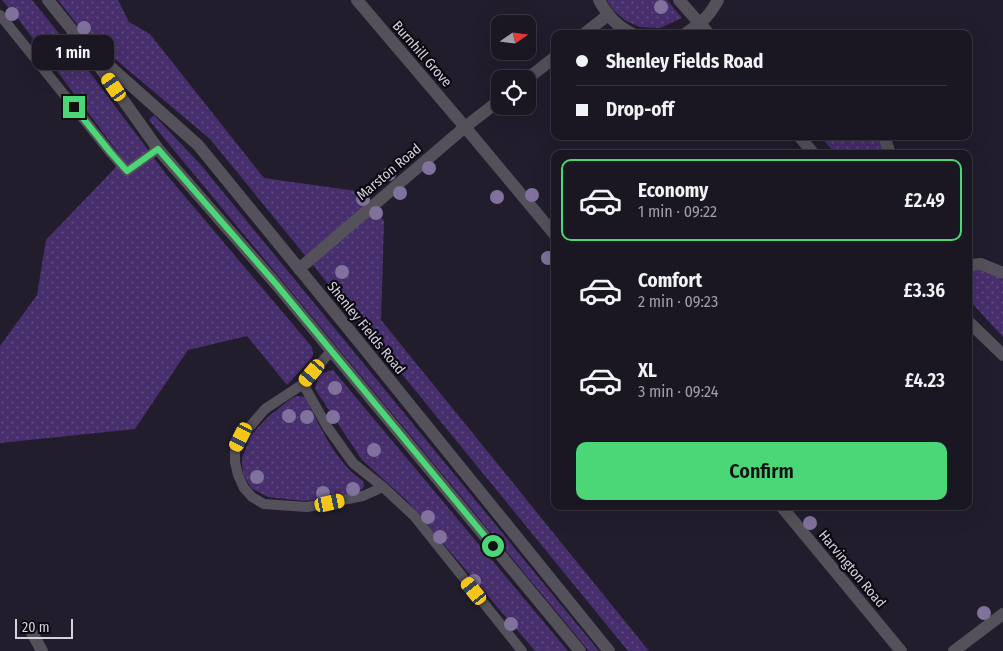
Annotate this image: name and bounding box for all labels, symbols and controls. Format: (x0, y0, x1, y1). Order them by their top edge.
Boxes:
north arrow (491, 15, 536, 60)
map controls (491, 15, 536, 115)
street label: Burnhill Grove (389, 18, 455, 90)
callout: 1 min (33, 34, 115, 70)
text: 1 min (56, 43, 90, 62)
text: Shenley Fields Road (606, 50, 763, 73)
car (99, 70, 128, 104)
button: locate (491, 70, 536, 115)
route end (63, 96, 85, 118)
text: Drop-off (606, 98, 674, 121)
street label: Marston Road (353, 140, 425, 204)
icon: car (578, 178, 623, 223)
text: Economy (638, 179, 708, 202)
text: £2.49 (904, 189, 945, 212)
text: 1 min · 09:22 (638, 202, 717, 221)
icon: car (578, 268, 623, 313)
text: Comfort (638, 269, 702, 292)
street label: Shenley Fields Road (323, 278, 409, 378)
text: £3.36 (904, 279, 945, 302)
text: 2 min · 09:23 (638, 292, 718, 311)
car (296, 357, 327, 389)
icon: car (578, 358, 623, 403)
text: XL (638, 359, 657, 382)
text: £4.23 (905, 369, 945, 392)
text: 3 min · 09:24 (638, 382, 719, 401)
car (227, 420, 254, 454)
button: Confirm (576, 442, 947, 500)
car (313, 493, 346, 513)
street label: Harvington Road (815, 527, 889, 611)
route start (482, 535, 504, 557)
car (458, 575, 489, 607)
scale bar (15, 616, 72, 639)
text: 20 m (22, 619, 50, 636)

